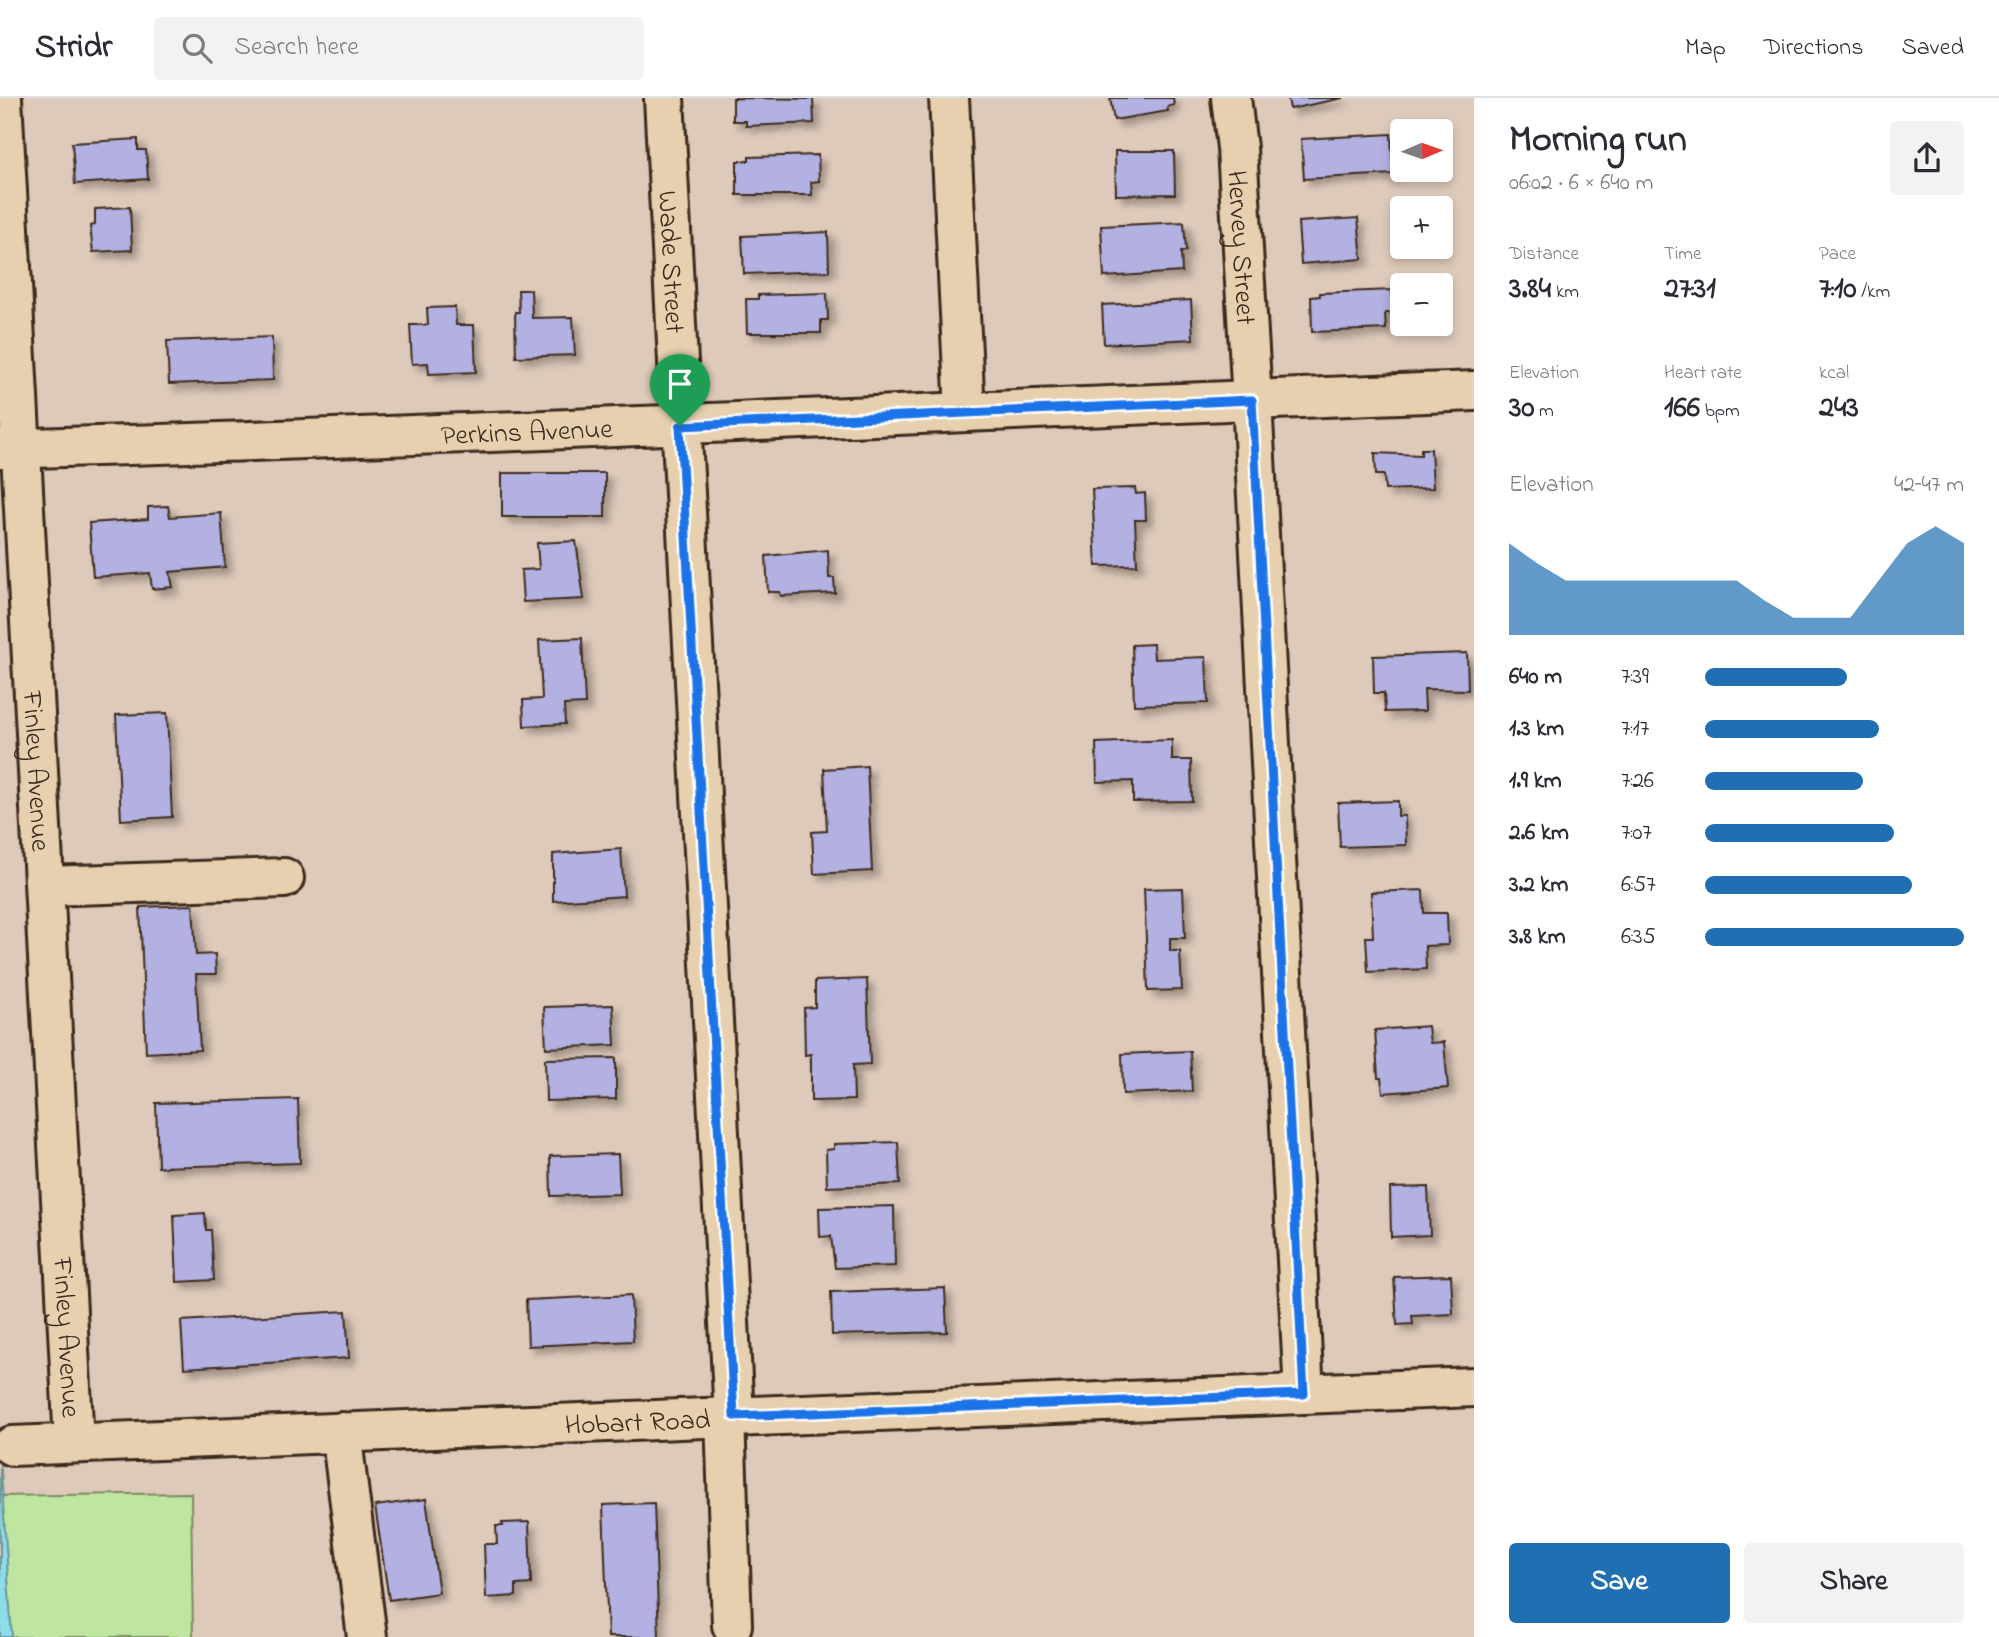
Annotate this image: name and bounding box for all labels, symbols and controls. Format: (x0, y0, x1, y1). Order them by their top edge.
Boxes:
search box (154, 17, 644, 80)
text: Stridr (35, 24, 112, 72)
icon: search (178, 29, 216, 67)
text: Search here (234, 29, 359, 67)
text: Map (1685, 31, 1726, 66)
text: Directions (1764, 31, 1863, 66)
text: Saved (1901, 31, 1964, 66)
text: Morning run (1509, 113, 1687, 169)
north arrow (1390, 119, 1452, 182)
map controls (1390, 119, 1453, 336)
button: share (1890, 121, 1964, 195)
text: 06:02 · 6 × 640 m (1509, 167, 1653, 200)
street label: Hervey Street (1214, 169, 1264, 326)
street label: Wade Street (645, 190, 693, 334)
button: + (1390, 196, 1453, 259)
text: Distance (1509, 241, 1579, 268)
text: Time (1664, 241, 1702, 268)
text: Pace (1819, 241, 1856, 268)
text: 3.84 (1509, 268, 1551, 312)
text: 27:31 (1664, 268, 1716, 312)
text: 7:10 (1819, 268, 1856, 312)
button: − (1390, 273, 1453, 336)
text: km (1551, 279, 1579, 306)
text: /km (1856, 279, 1890, 306)
pin (650, 354, 710, 426)
text: Elevation (1509, 360, 1579, 387)
text: Heart rate (1664, 360, 1742, 387)
text: kcal (1819, 360, 1849, 387)
icon: arrive (661, 365, 699, 403)
text: 30 (1509, 387, 1534, 431)
text: 166 (1664, 387, 1700, 431)
text: 243 (1819, 387, 1859, 431)
text: m (1534, 398, 1554, 425)
text: bpm (1700, 398, 1740, 425)
street label: Perkins Avenue (440, 410, 614, 458)
text: Elevation (1509, 469, 1594, 502)
text: 42–47 m (1894, 469, 1964, 502)
text: 640 m (1509, 661, 1562, 694)
text: 7:39 (1621, 661, 1649, 694)
street label: Finley Avenue (10, 689, 59, 853)
text: 1.3 km (1509, 713, 1564, 746)
text: 7:17 (1621, 713, 1649, 746)
text: 1.9 km (1509, 765, 1562, 798)
text: 7:26 (1621, 765, 1654, 798)
text: 2.6 km (1509, 817, 1569, 850)
text: 7:07 (1621, 817, 1652, 850)
text: 3.2 km (1509, 869, 1568, 902)
text: 6:57 (1621, 869, 1656, 902)
text: 3.8 km (1509, 921, 1566, 954)
text: 6:35 (1621, 921, 1656, 954)
street label: Finley Avenue (40, 1255, 90, 1419)
street label: Hobart Road (564, 1401, 712, 1448)
button: Save (1509, 1543, 1730, 1623)
button: Share (1744, 1543, 1964, 1623)

